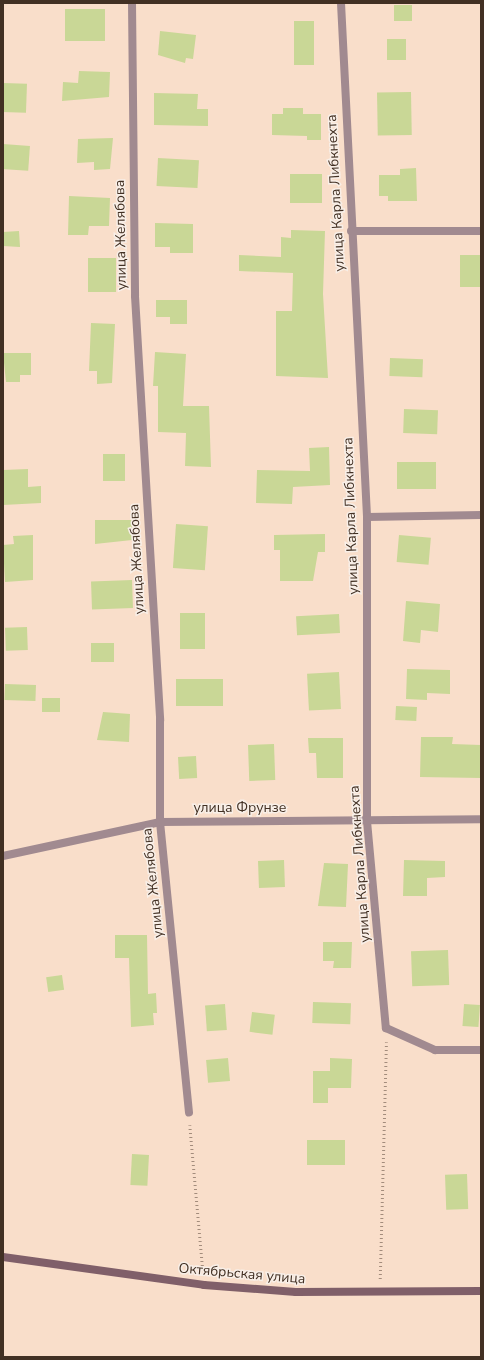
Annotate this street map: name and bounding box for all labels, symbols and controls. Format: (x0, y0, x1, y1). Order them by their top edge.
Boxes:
street label: улица Карла Либкнехта (323, 114, 349, 272)
street label: улица Желябова (112, 180, 130, 290)
street label: улица Карла Либкнехта (340, 437, 362, 595)
street label: улица Желябова (126, 503, 148, 615)
street label: улица Карла Либкнехта (346, 785, 374, 943)
street label: улица Фрунзе (194, 800, 286, 816)
street label: улица Желябова (139, 827, 167, 939)
street label: Октябрьская улица (178, 1260, 306, 1288)

